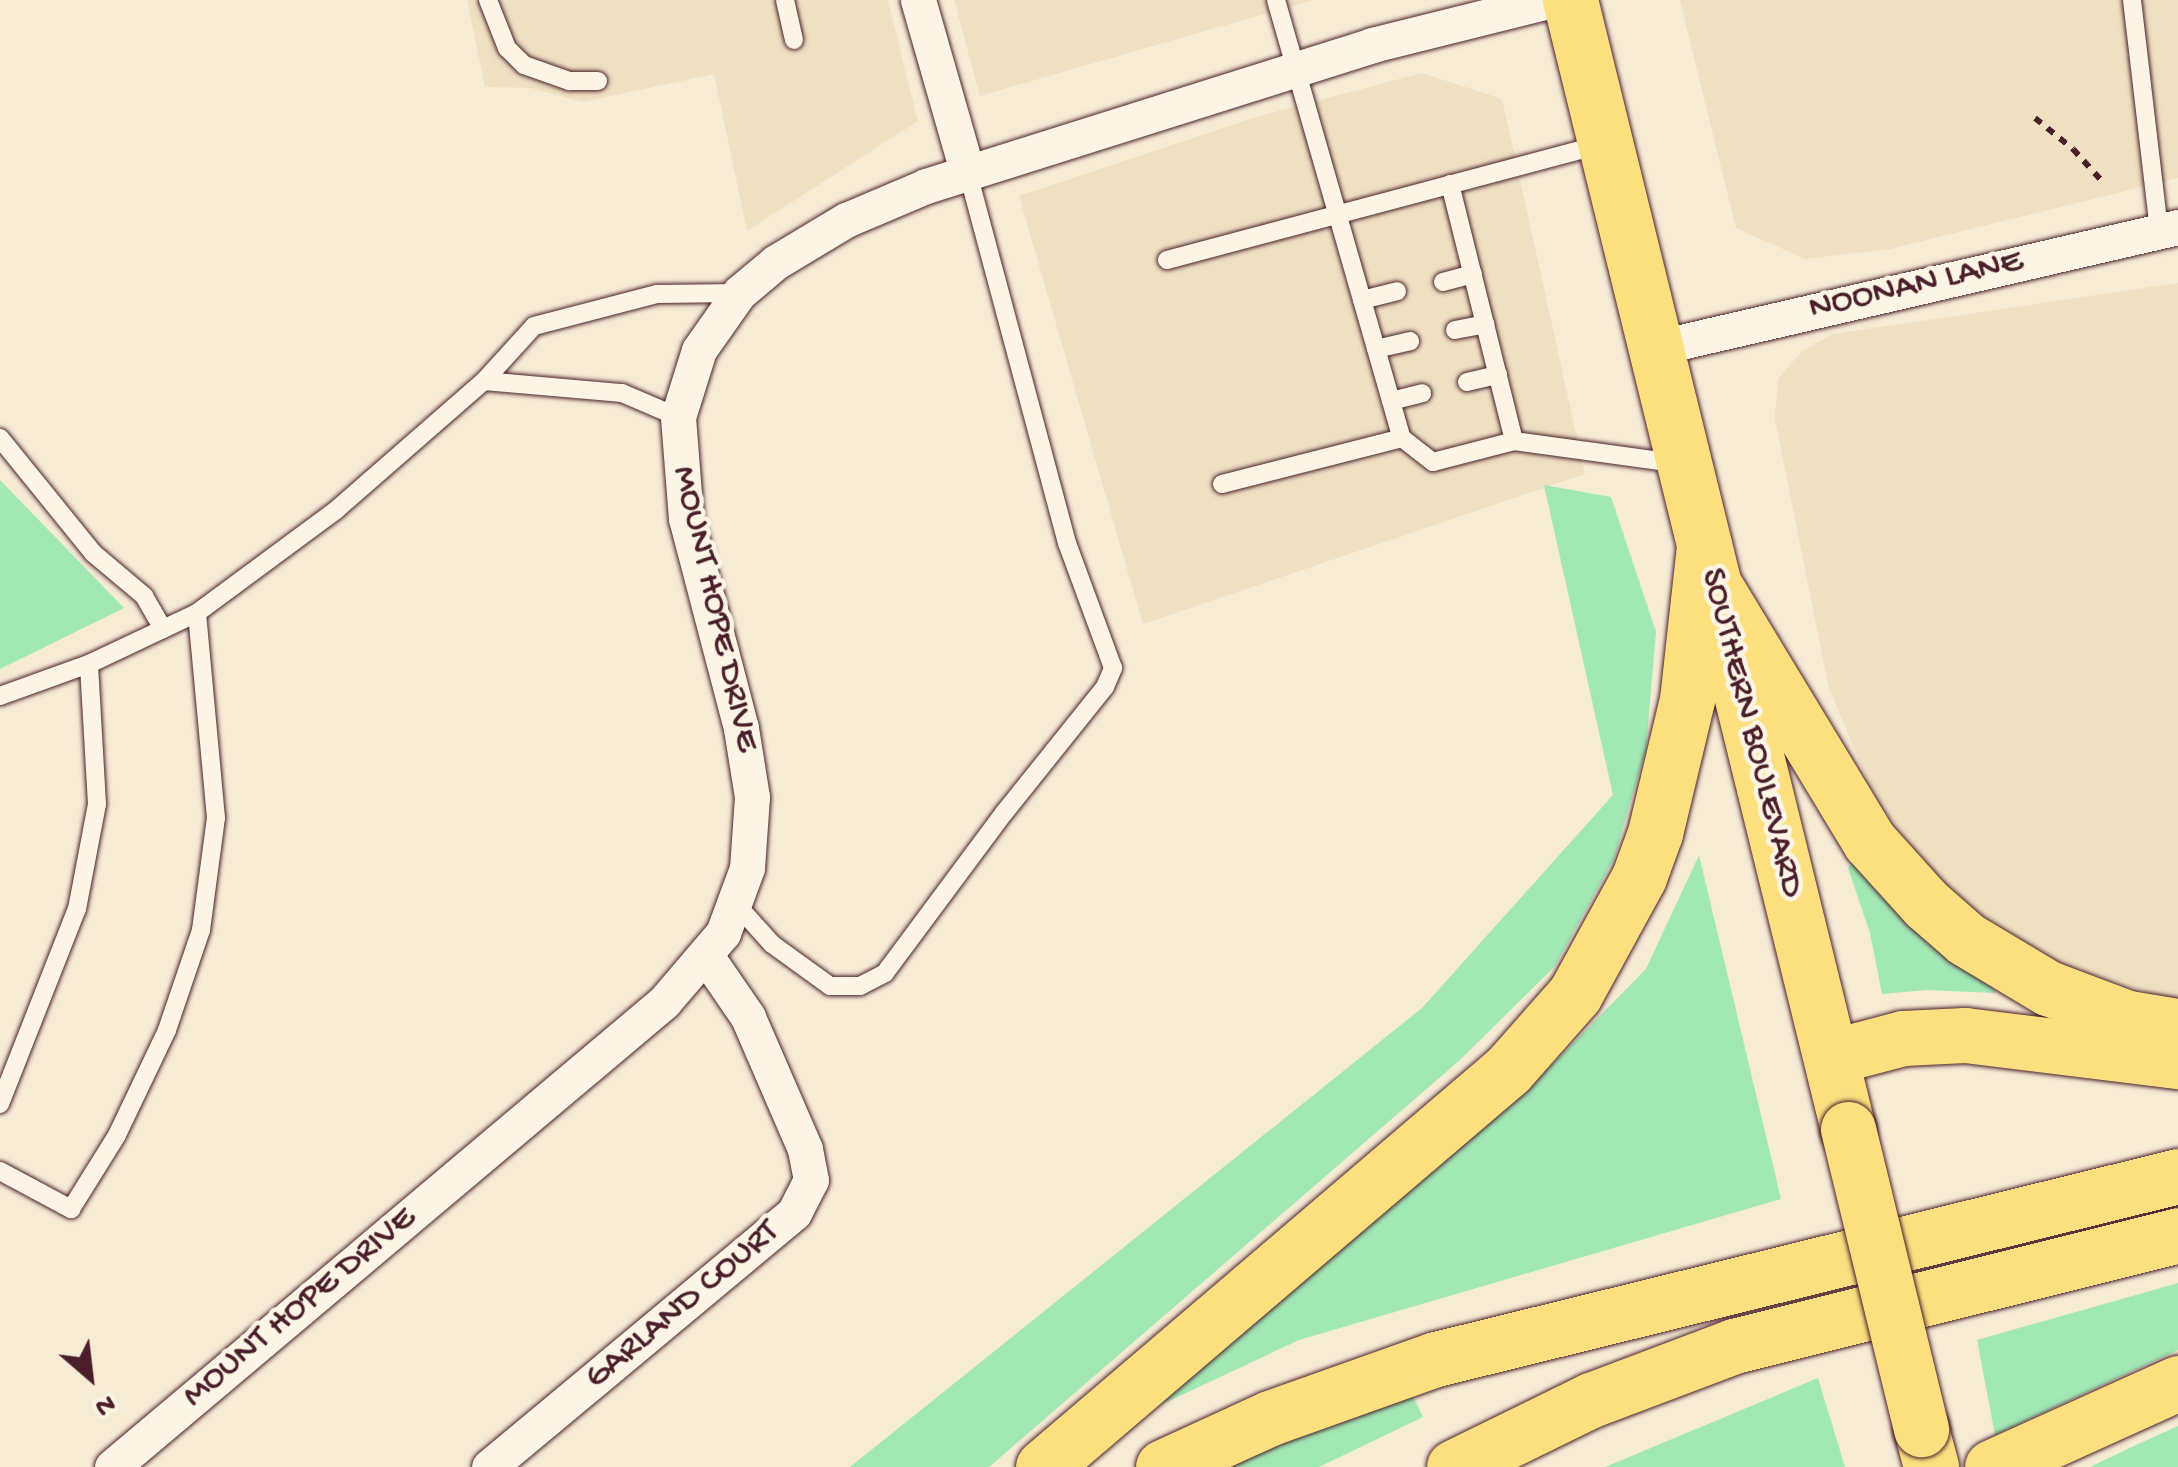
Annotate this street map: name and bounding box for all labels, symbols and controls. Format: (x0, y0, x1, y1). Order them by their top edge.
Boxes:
street label: NOONAN LANE (1805, 241, 2027, 331)
street label: MOUNT HOPE DRIVE (661, 462, 767, 756)
street label: SOUTHERN BOULEVARD (1690, 564, 1812, 902)
street label: MOUNT HOPE DRIVE (175, 1198, 425, 1418)
street label: GARLAND COURT (577, 1213, 789, 1399)
north arrow (40, 1327, 140, 1427)
text: N (89, 1385, 120, 1423)

